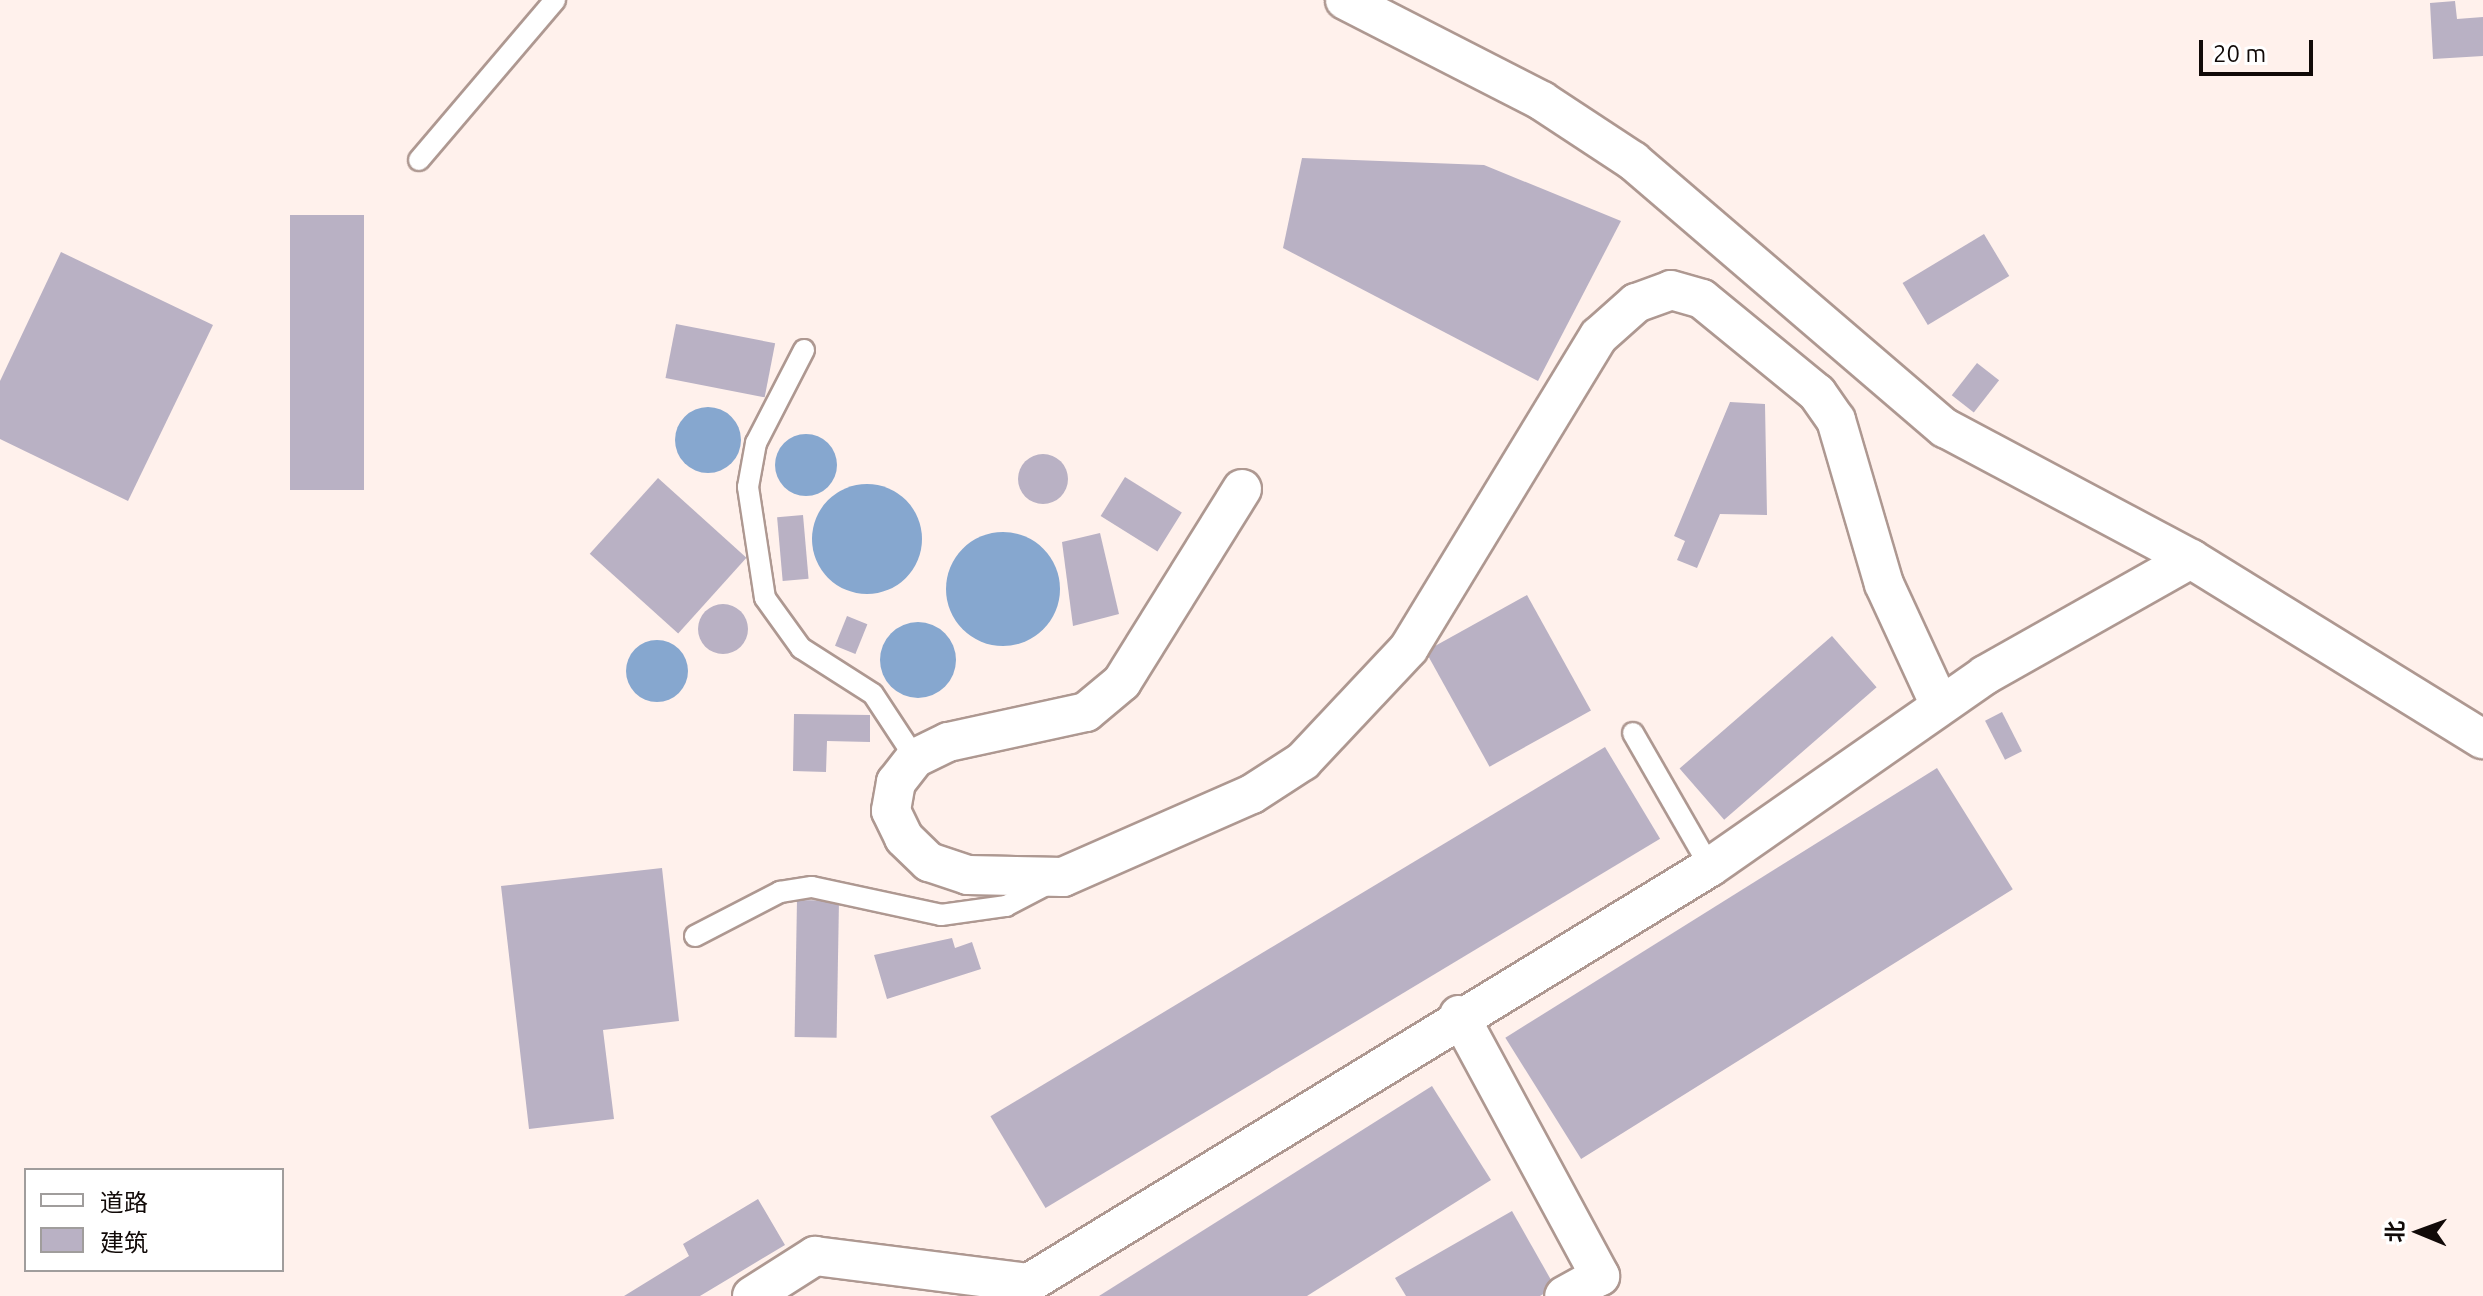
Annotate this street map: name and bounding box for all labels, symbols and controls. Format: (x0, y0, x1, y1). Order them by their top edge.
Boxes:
scale bar (2203, 24, 2317, 74)
text: 20 m (2213, 40, 2266, 67)
legend (24, 1168, 284, 1272)
text: 道路 (100, 1189, 148, 1216)
north arrow (2379, 1192, 2459, 1272)
text: 北 (2382, 1220, 2407, 1243)
text: 建筑 (100, 1229, 148, 1256)

